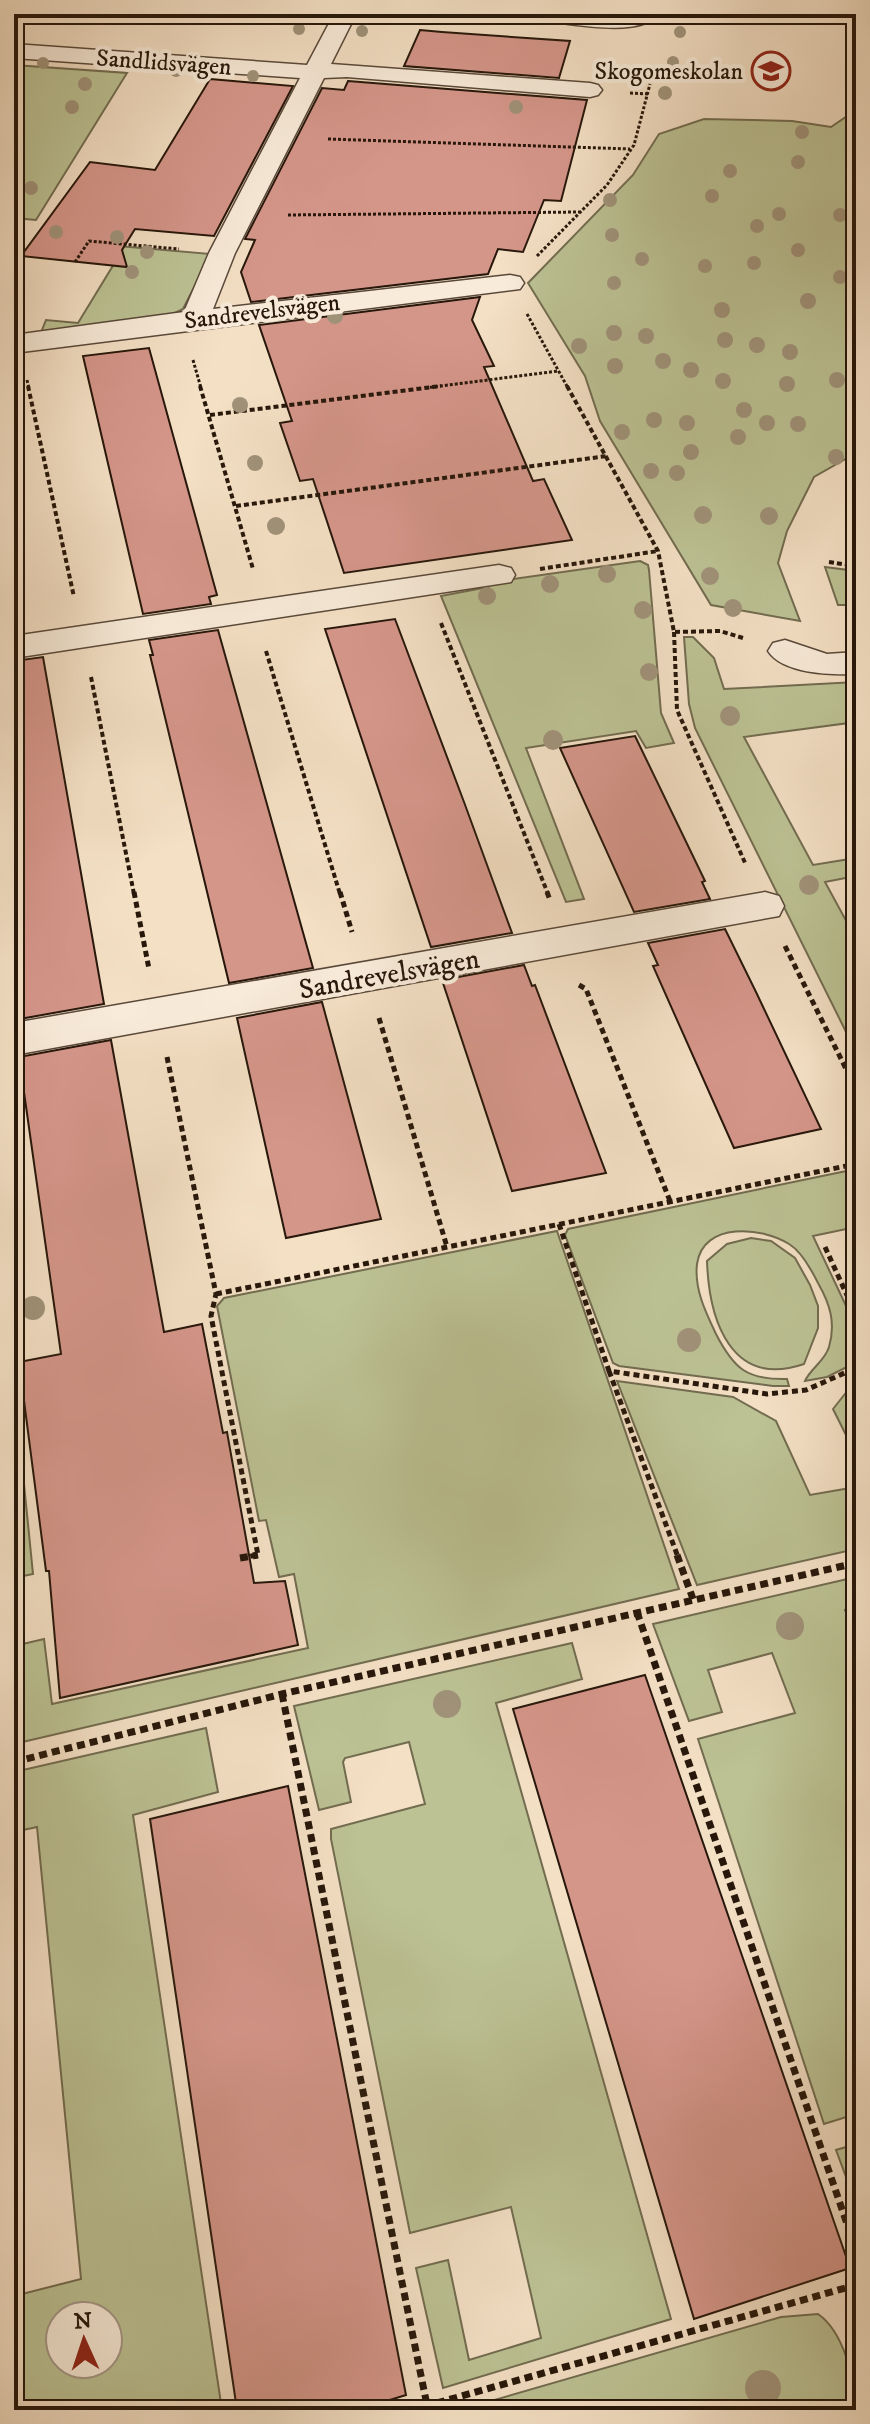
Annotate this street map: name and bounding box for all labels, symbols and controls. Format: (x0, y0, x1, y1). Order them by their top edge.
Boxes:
street label: Sandlidsvägen (95, 43, 233, 83)
school or university icon: Skogomeskolan (750, 50, 792, 92)
place label: Skogomeskolan (595, 57, 743, 87)
street label: Sandrevelsvägen (183, 288, 342, 336)
street label: Sandrevelsvägen (296, 941, 483, 1008)
north arrow (44, 2300, 124, 2380)
text: N (73, 2308, 93, 2335)

